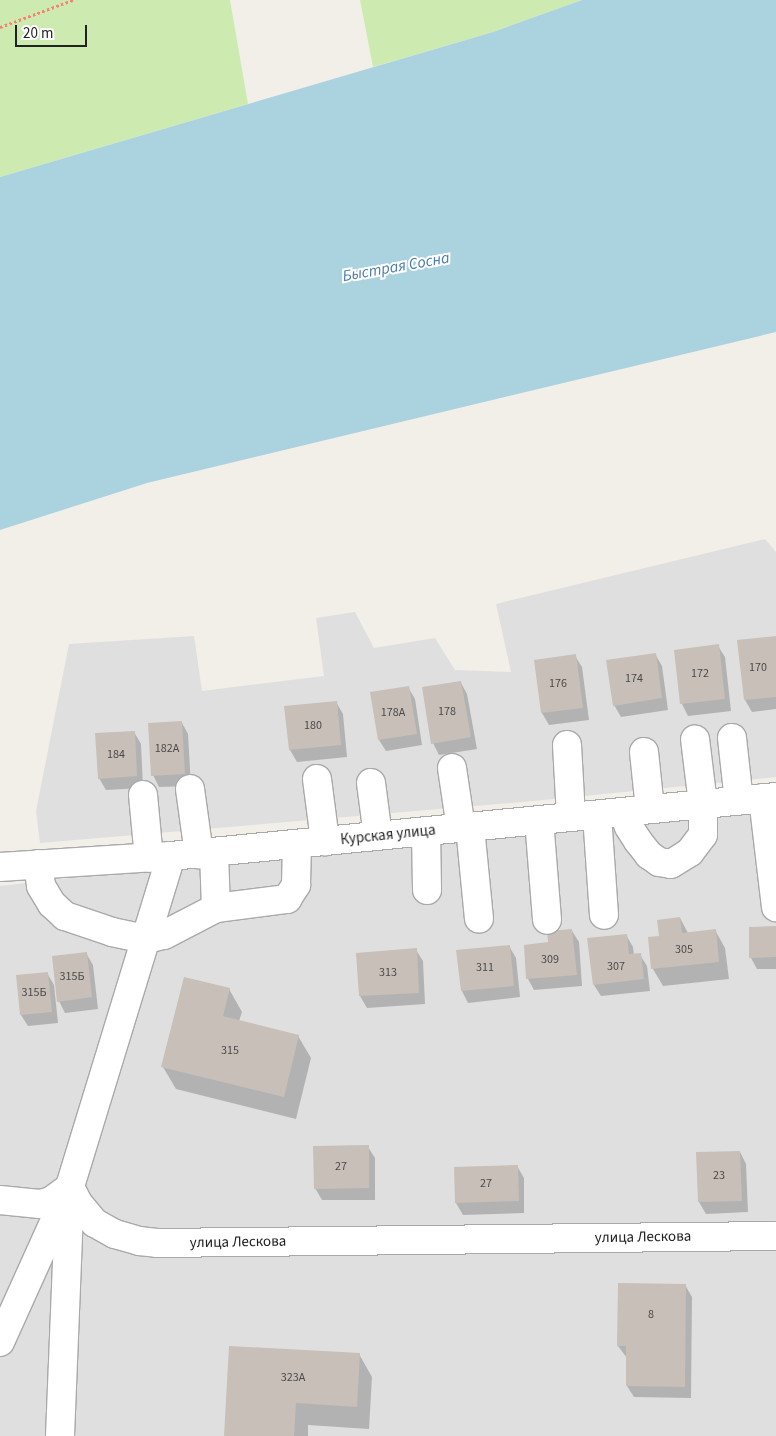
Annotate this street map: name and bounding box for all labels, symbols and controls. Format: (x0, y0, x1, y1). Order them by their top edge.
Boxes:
scale bar (18, 15, 90, 47)
text: 20 m (23, 23, 53, 44)
water label: Быстрая Сосна (341, 248, 451, 286)
house number: 170 (749, 661, 767, 675)
house number: 172 (691, 667, 709, 681)
house number: 174 (625, 672, 643, 686)
house number: 176 (549, 677, 567, 691)
house number: 178 (438, 705, 456, 719)
house number: 178А (381, 706, 405, 720)
house number: 180 (304, 719, 322, 733)
house number: 182А (155, 742, 179, 756)
house number: 184 (107, 748, 125, 762)
street label: Курская улица (340, 821, 436, 849)
house number: 305 (675, 943, 693, 957)
house number: 309 (541, 953, 559, 967)
house number: 307 (607, 960, 625, 974)
house number: 311 (476, 961, 494, 975)
house number: 313 (379, 966, 397, 980)
house number: 315Б (60, 970, 84, 984)
house number: 315Б (22, 986, 46, 1000)
house number: 315 (221, 1044, 239, 1058)
house number: 27 (335, 1160, 347, 1174)
house number: 23 (713, 1169, 725, 1183)
house number: 27 (480, 1177, 492, 1191)
street label: улица Лескова (595, 1227, 691, 1247)
street label: улица Лескова (190, 1232, 286, 1252)
house number: 8 (648, 1308, 654, 1322)
house number: 323А (281, 1371, 305, 1385)

